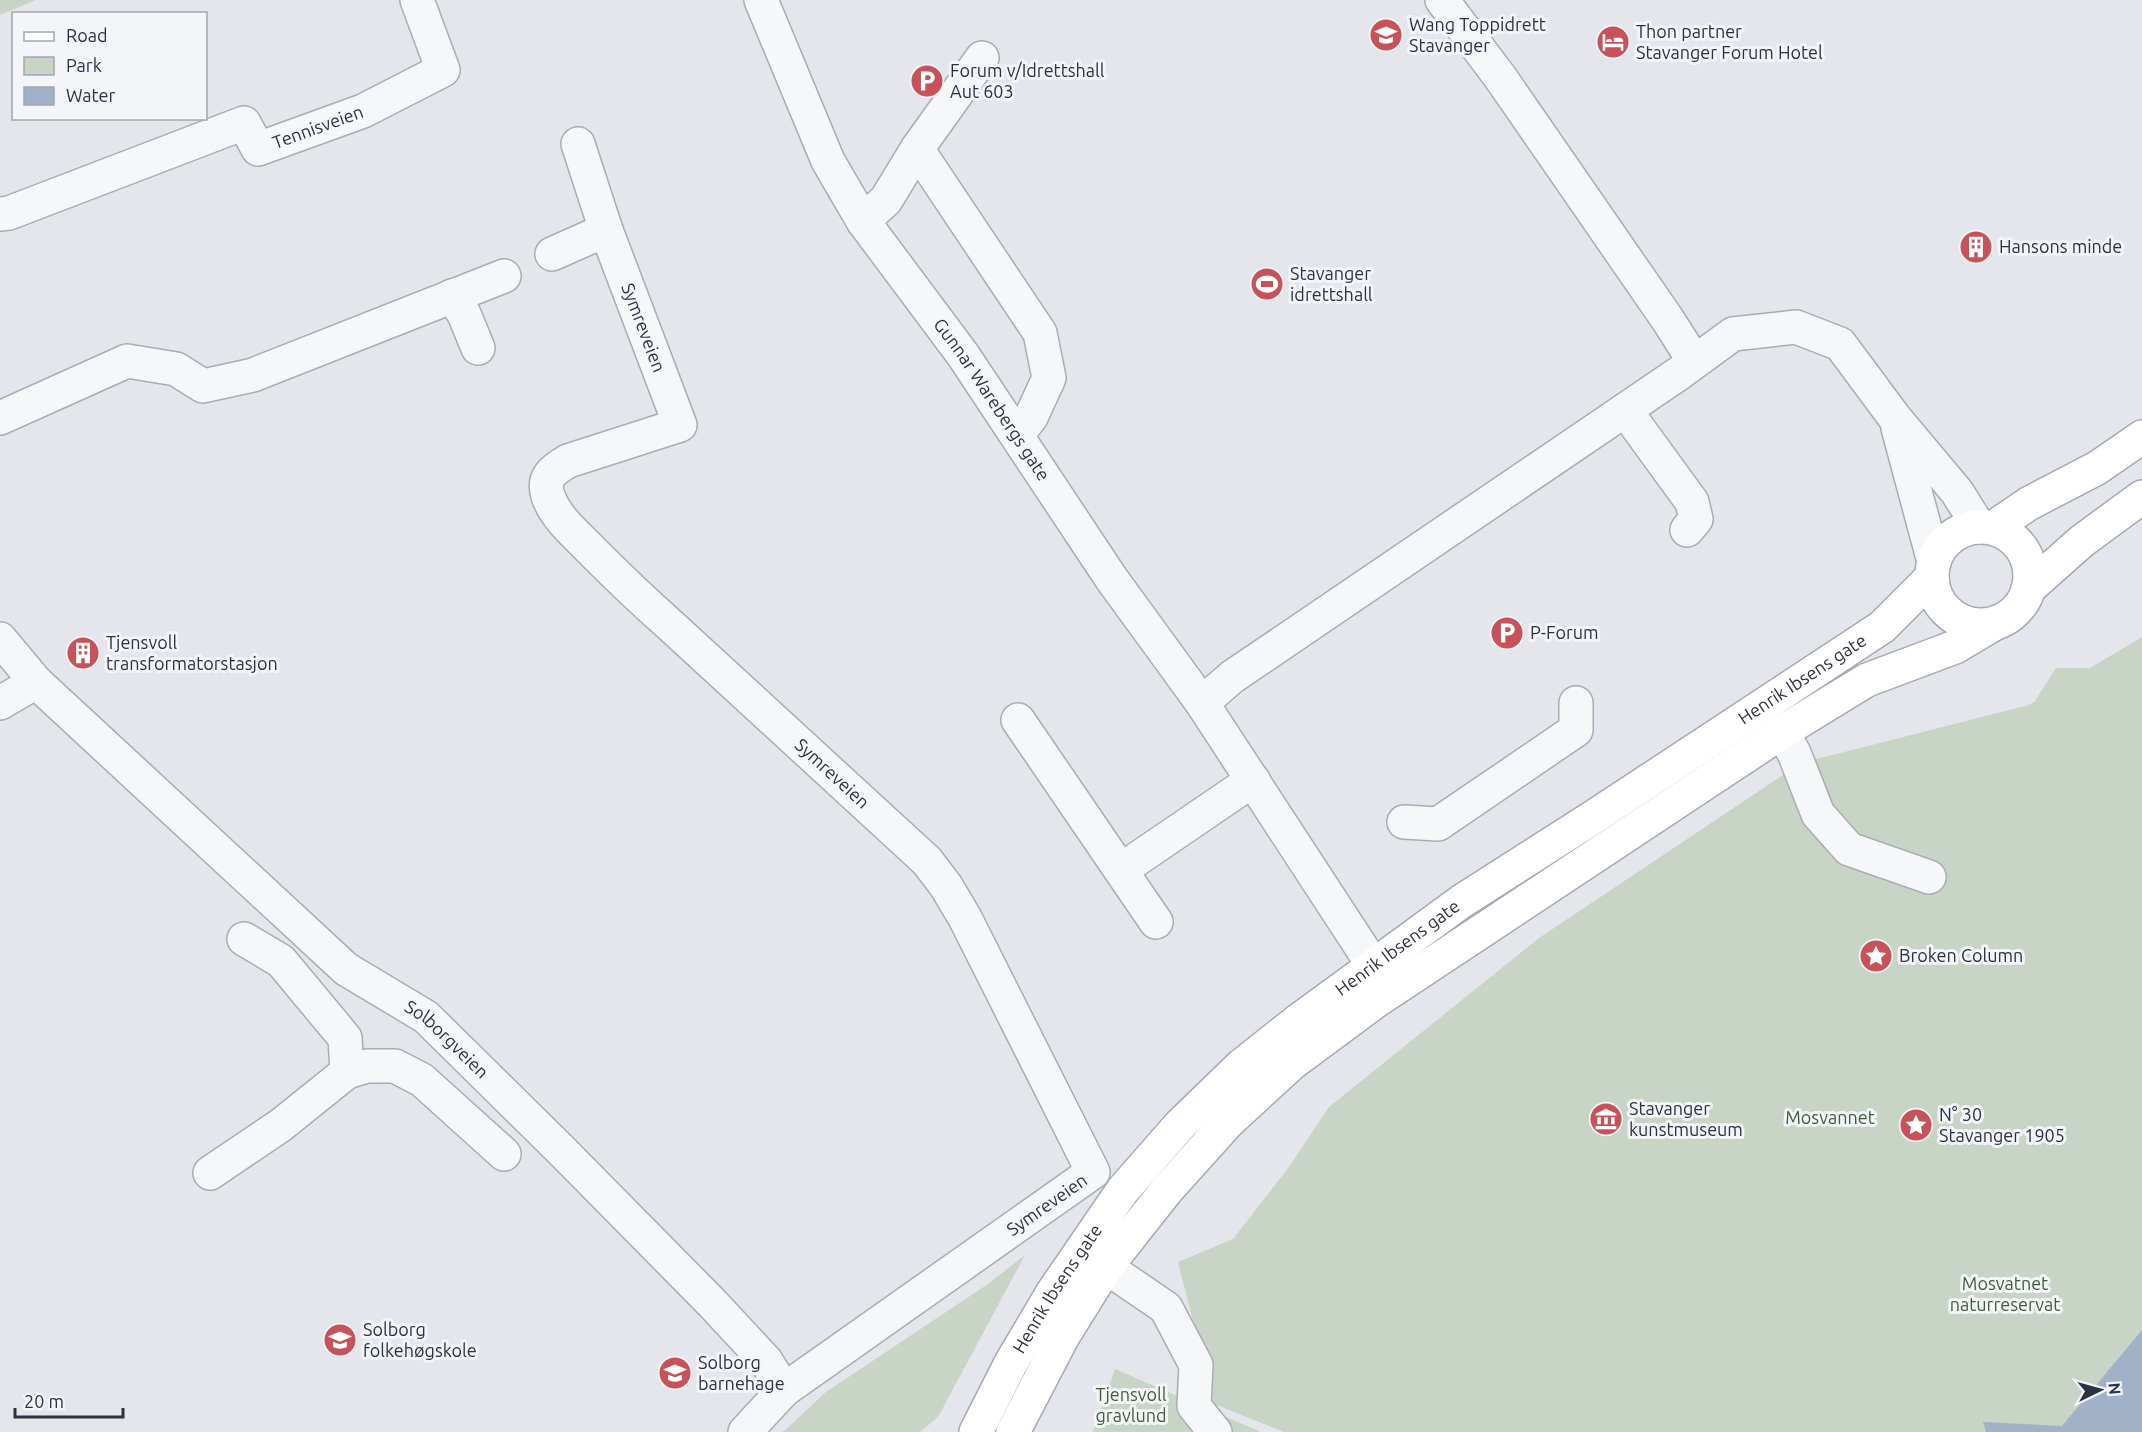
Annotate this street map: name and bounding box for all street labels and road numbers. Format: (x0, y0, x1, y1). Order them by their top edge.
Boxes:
street label: Tennisveien (269, 101, 366, 152)
street label: Symreveien (618, 280, 670, 375)
street label: Gunnar Warebergs gate (930, 314, 1054, 484)
street label: Henrik Ibsens gate (1734, 629, 1870, 728)
street label: Symreveien (791, 734, 874, 812)
street label: Henrik Ibsens gate (1331, 895, 1463, 999)
street label: Solborgveien (402, 996, 493, 1082)
street label: Symreveien (1002, 1169, 1090, 1239)
street label: Henrik Ibsens gate (1008, 1220, 1105, 1356)

